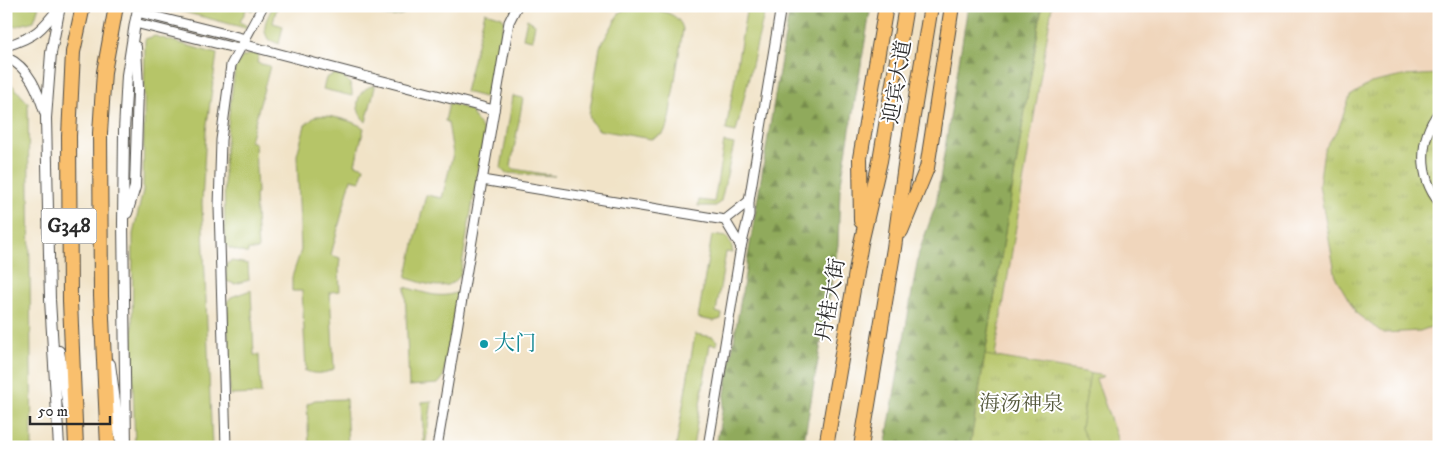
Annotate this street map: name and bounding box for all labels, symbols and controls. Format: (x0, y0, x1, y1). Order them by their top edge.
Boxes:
street label: 迎宾大道 (879, 38, 917, 126)
road number: G348 (42, 208, 96, 244)
street label: 丹桂大街 (811, 256, 851, 344)
place label: 大门 (494, 331, 536, 357)
marker: 大门 (478, 338, 490, 350)
park label: 海汤神泉 (979, 391, 1063, 417)
scale bar (30, 393, 110, 425)
text: 50 m (38, 402, 68, 421)

